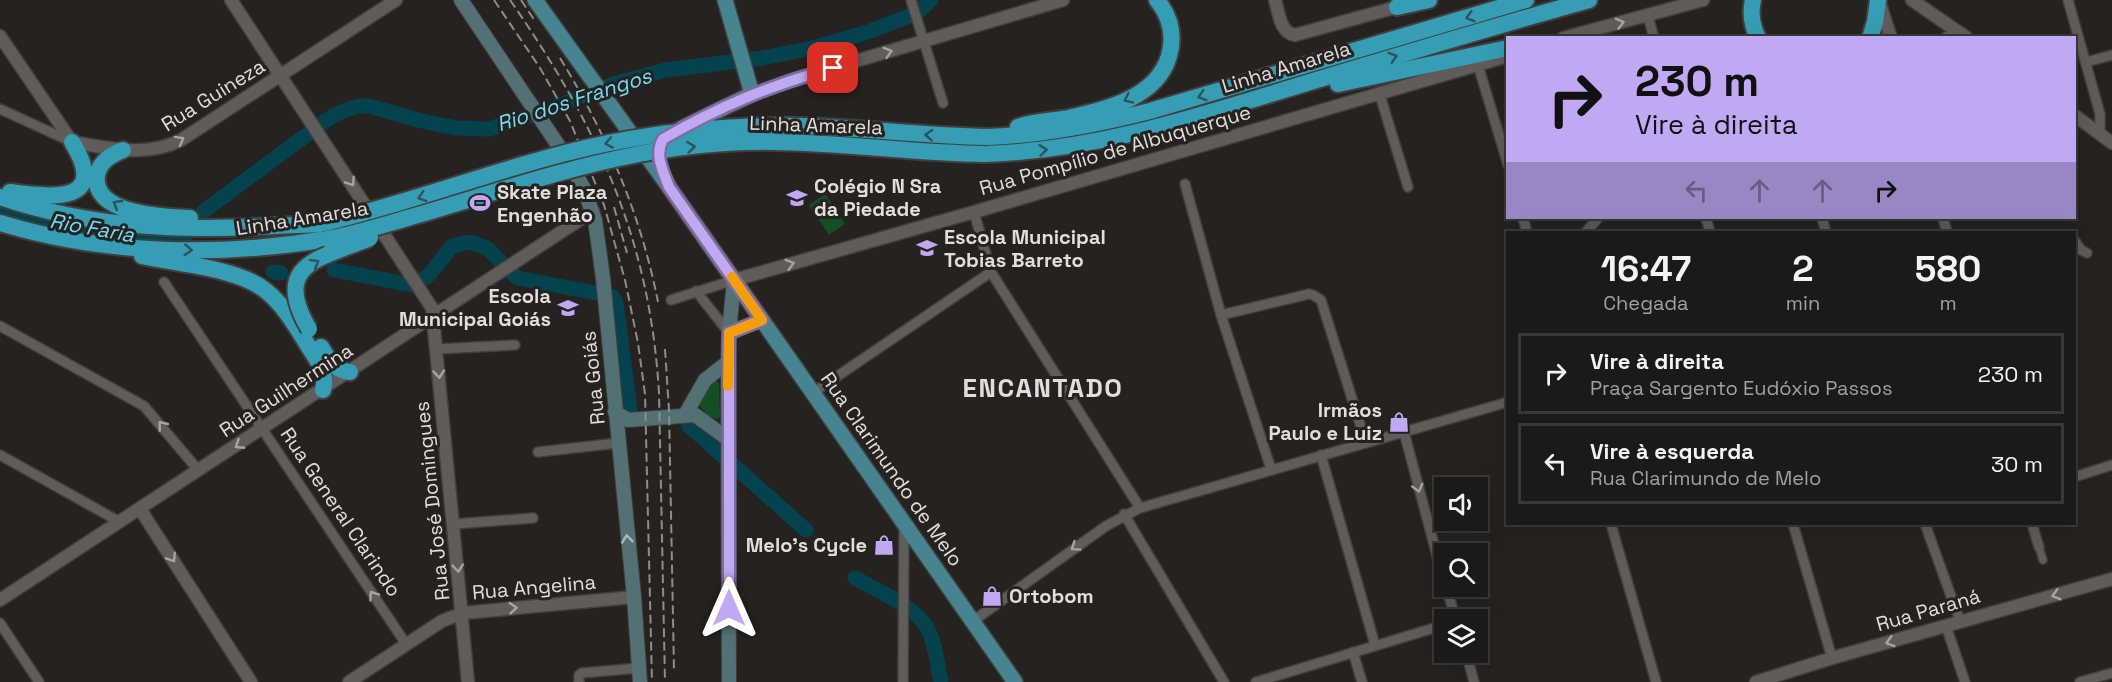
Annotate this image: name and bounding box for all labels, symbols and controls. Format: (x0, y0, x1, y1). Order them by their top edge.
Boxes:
one-way arrow (1465, 10, 1476, 22)
one-way arrow (1615, 18, 1625, 31)
street label: Linha Amarela (1218, 35, 1354, 99)
pin (807, 42, 858, 93)
one-way arrow (883, 47, 893, 60)
icon: arrive (816, 51, 849, 84)
one-way arrow (1387, 52, 1398, 64)
street label: Rua Guineza (156, 53, 270, 137)
text: 230 m (1635, 55, 1759, 108)
icon: right (1536, 60, 1614, 138)
water label: Rio dos Frangos (493, 62, 656, 137)
one-way arrow (1197, 89, 1208, 101)
one-way arrow (1124, 91, 1135, 103)
street label: Rua Pompílio de Albuquerque (976, 99, 1254, 201)
text: Vire à direita (1635, 107, 1798, 142)
street label: Linha Amarela (749, 110, 883, 140)
one-way arrow (924, 129, 933, 142)
one-way arrow (173, 136, 184, 147)
one-way arrow (604, 136, 614, 149)
one-way arrow (686, 141, 695, 154)
one-way arrow (1038, 144, 1047, 157)
place label: Colégio N Sra da Piedade (814, 173, 942, 222)
icon: left (1680, 174, 1713, 207)
icon: ahead (1743, 174, 1776, 207)
icon: ahead (1806, 174, 1839, 207)
icon: right (1869, 174, 1902, 207)
one-way arrow (344, 176, 355, 187)
place label: Skate Plaza Engenhão (497, 179, 608, 228)
school or university icon: Colégio N Sra da Piedade (785, 186, 809, 210)
one-way arrow (417, 190, 428, 202)
sports icon: Skate Plaza Engenhão (468, 191, 492, 215)
street label: Linha Amarela (234, 195, 370, 241)
one-way arrow (113, 200, 123, 211)
water label: Rio Faria (48, 207, 137, 248)
place label: Escola Municipal Tobias Barreto (944, 224, 1106, 273)
school or university icon: Escola Municipal Tobias Barreto (915, 236, 939, 260)
one-way arrow (184, 244, 193, 257)
text: 16:47 (1601, 246, 1691, 292)
text: 2 (1792, 246, 1814, 292)
text: 580 (1915, 246, 1981, 292)
one-way arrow (309, 258, 319, 270)
one-way arrow (784, 259, 795, 271)
place label: Escola Municipal Goiás (399, 283, 551, 332)
text: Chegada (1603, 290, 1689, 316)
text: min (1786, 290, 1820, 316)
text: m (1939, 290, 1957, 316)
school or university icon: Escola Municipal Goiás (556, 296, 580, 320)
street label: Rua Goiás (575, 330, 611, 426)
street label: Rua Guilhermina (214, 337, 358, 443)
text: Vire à direita (1590, 347, 1724, 375)
icon: right (1539, 357, 1572, 390)
text: 230 m (1978, 360, 2043, 388)
street label: Rua Clarimundo de Melo (815, 367, 969, 571)
one-way arrow (432, 369, 445, 378)
district label: ENCANTADO (963, 371, 1123, 405)
text: Praça Sargento Eudóxio Passos (1590, 375, 1893, 401)
place label: Irmãos Paulo e Luiz (1268, 397, 1382, 446)
street label: Rua José Domingues (409, 400, 455, 602)
shop icon: Irmãos Paulo e Luiz (1387, 410, 1411, 434)
one-way arrow (158, 421, 169, 432)
street label: Rua General Clarindo (275, 422, 407, 602)
one-way arrow (235, 437, 245, 449)
text: Vire à esquerda (1590, 437, 1754, 465)
icon: left (1539, 447, 1572, 480)
text: 30 m (1991, 450, 2043, 478)
text: Rua Clarimundo de Melo (1590, 465, 1821, 491)
map controls (1434, 477, 1488, 663)
button: sound (1434, 477, 1488, 531)
one-way arrow (1411, 482, 1423, 493)
place label: Melo's Cycle (746, 532, 867, 558)
shop icon: Melo's Cycle (872, 533, 896, 557)
one-way arrow (622, 534, 634, 543)
one-way arrow (1071, 540, 1082, 551)
button: search (1434, 543, 1488, 597)
one-way arrow (164, 552, 176, 562)
one-way arrow (451, 563, 464, 572)
street label: Rua Angelina (471, 569, 597, 605)
position arrow (697, 576, 761, 640)
place label: Ortobom (1009, 583, 1094, 609)
street label: Rua Paraná (1873, 583, 1983, 637)
shop icon: Ortobom (980, 584, 1004, 608)
one-way arrow (2051, 588, 2062, 600)
one-way arrow (369, 591, 381, 601)
one-way arrow (509, 602, 518, 615)
button: layers (1434, 609, 1488, 663)
one-way arrow (1885, 634, 1895, 647)

